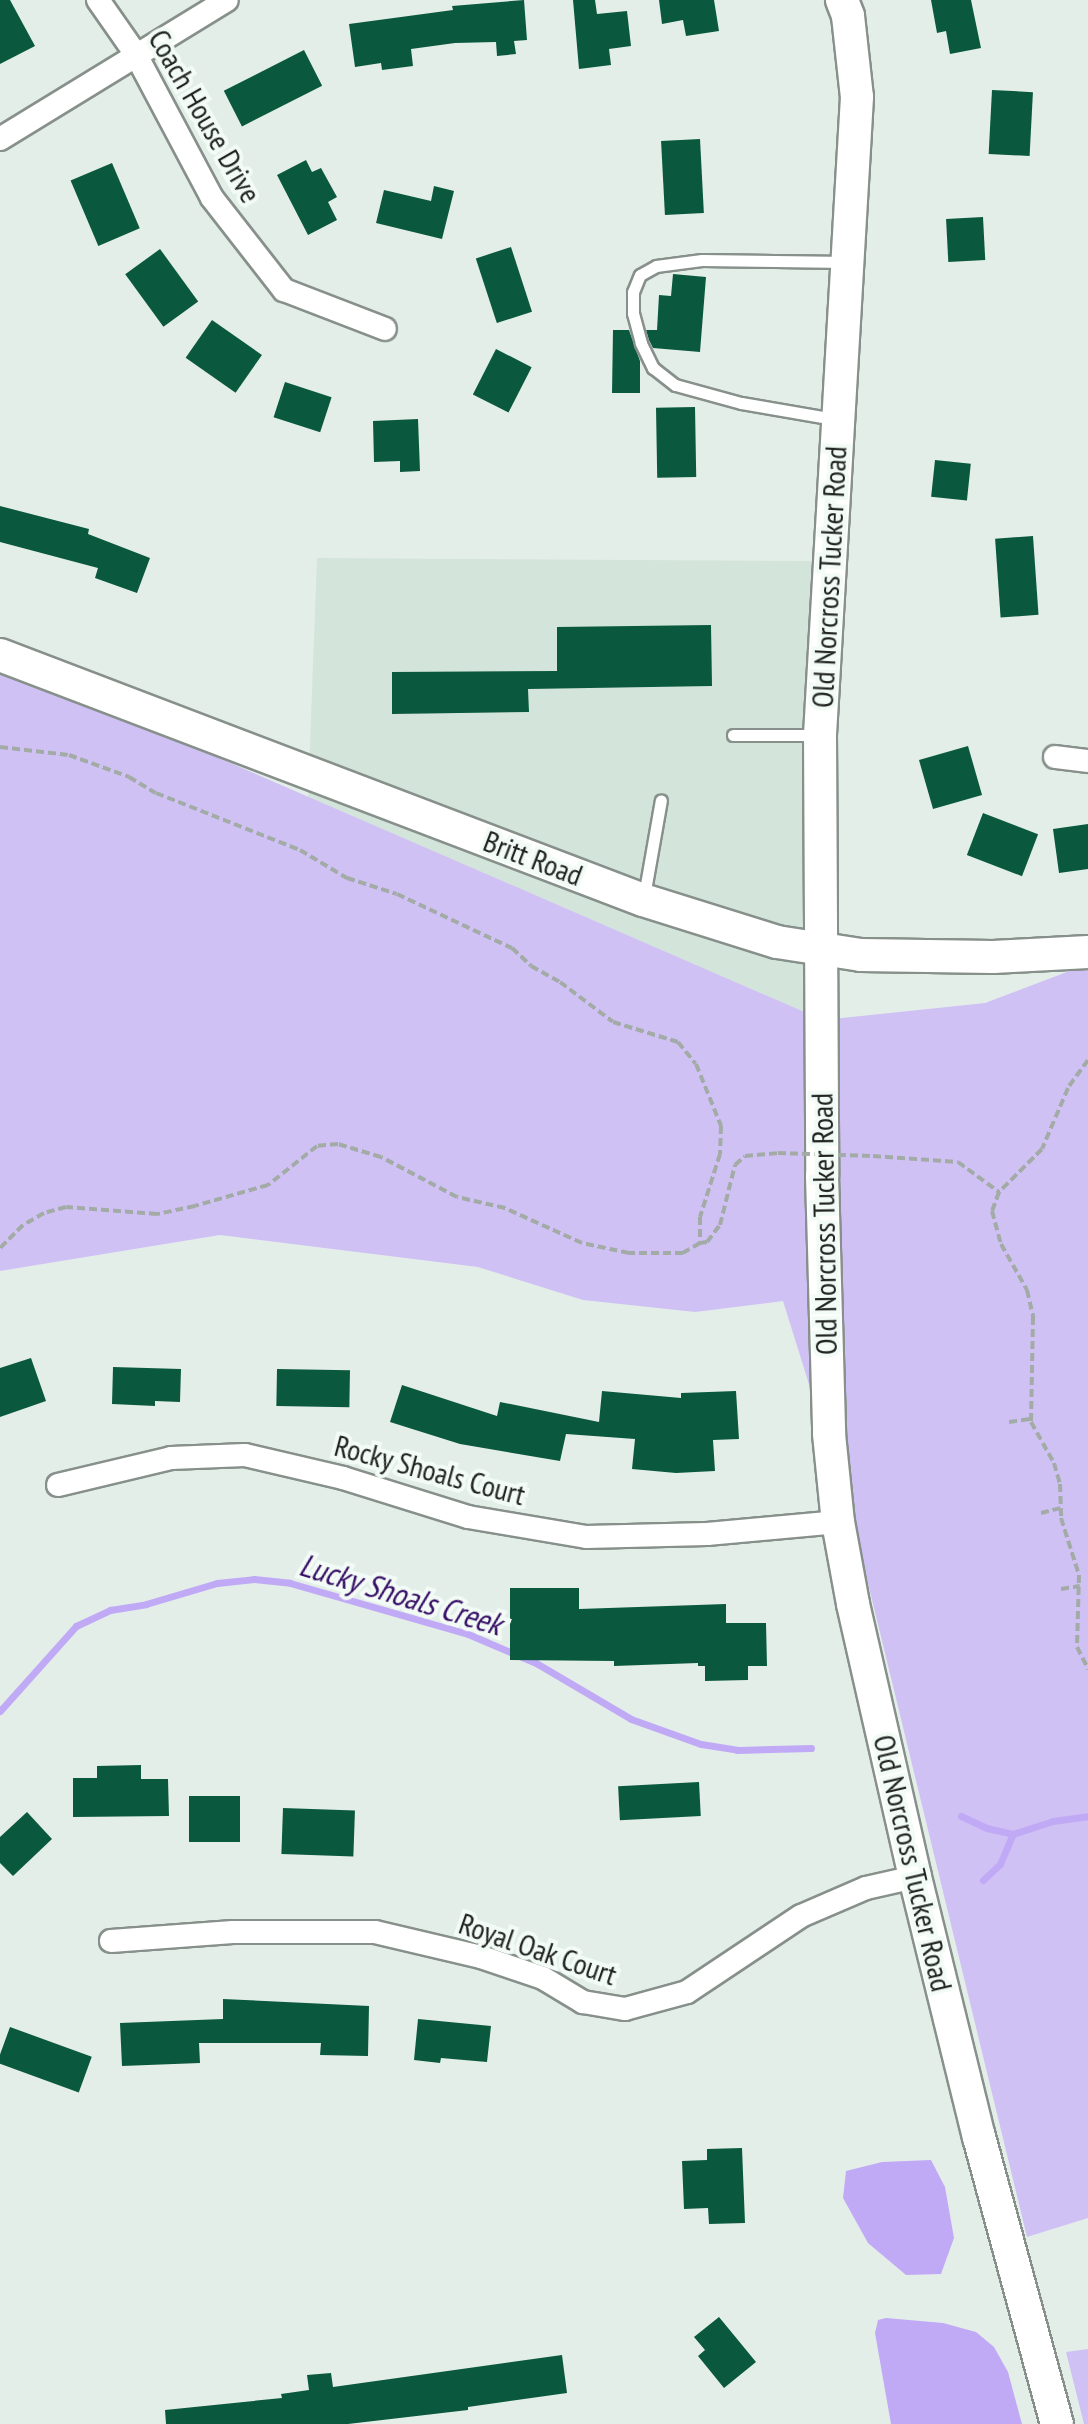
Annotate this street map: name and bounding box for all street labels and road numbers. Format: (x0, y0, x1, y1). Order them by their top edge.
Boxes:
street label: Coach House Drive (141, 23, 269, 209)
street label: Old Norcross Tucker Road (804, 445, 854, 709)
street label: Britt Road (479, 823, 587, 893)
street label: Old Norcross Tucker Road (804, 1092, 844, 1356)
street label: Rocky Shoals Court (330, 1427, 530, 1513)
street label: Old Norcross Tucker Road (866, 1731, 960, 1995)
street label: Royal Oak Court (454, 1905, 622, 1993)

